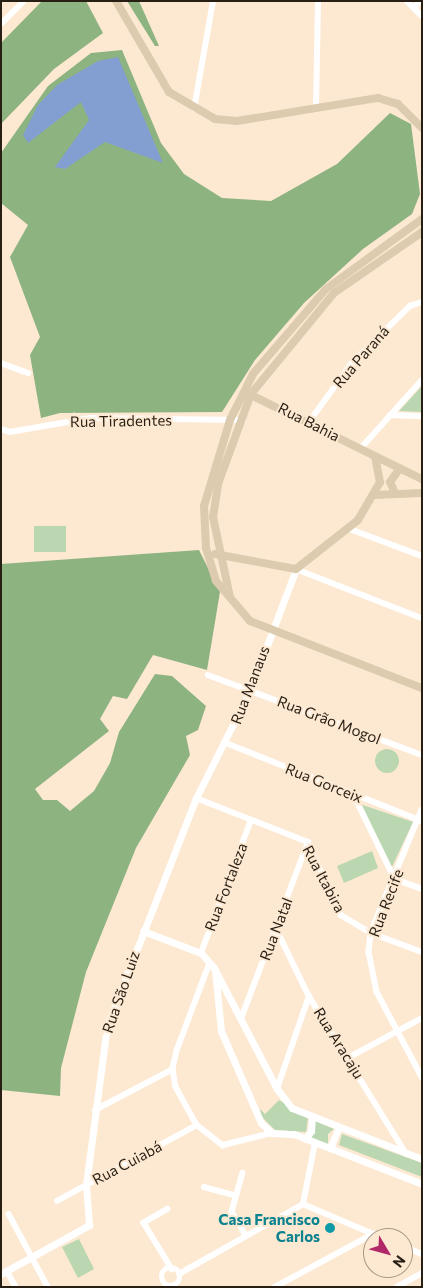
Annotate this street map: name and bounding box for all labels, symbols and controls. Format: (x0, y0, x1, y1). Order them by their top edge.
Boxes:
street label: Rua Paraná (329, 322, 393, 392)
street label: Rua Bahia (275, 399, 343, 445)
street label: Rua Tiradentes (70, 411, 172, 431)
street label: Rua Manaus (227, 643, 273, 727)
street label: Rua Grão Mogol (275, 692, 383, 748)
street label: Rua Gorceix (283, 759, 365, 807)
street label: Rua Fortaleza (201, 840, 251, 934)
street label: Rua Itabira (299, 842, 349, 916)
street label: Rua Recife (365, 867, 407, 939)
street label: Rua Natal (256, 895, 296, 963)
street label: Rua São Luiz (99, 949, 143, 1035)
street label: Rua Aracaju (310, 1004, 368, 1082)
street label: Rua Cuiabá (89, 1137, 165, 1189)
place label: Casa Francisco Carlos (218, 1210, 320, 1245)
marker: Casa Francisco Carlos (324, 1222, 336, 1234)
north arrow (363, 1228, 413, 1278)
text: N (390, 1252, 410, 1271)

